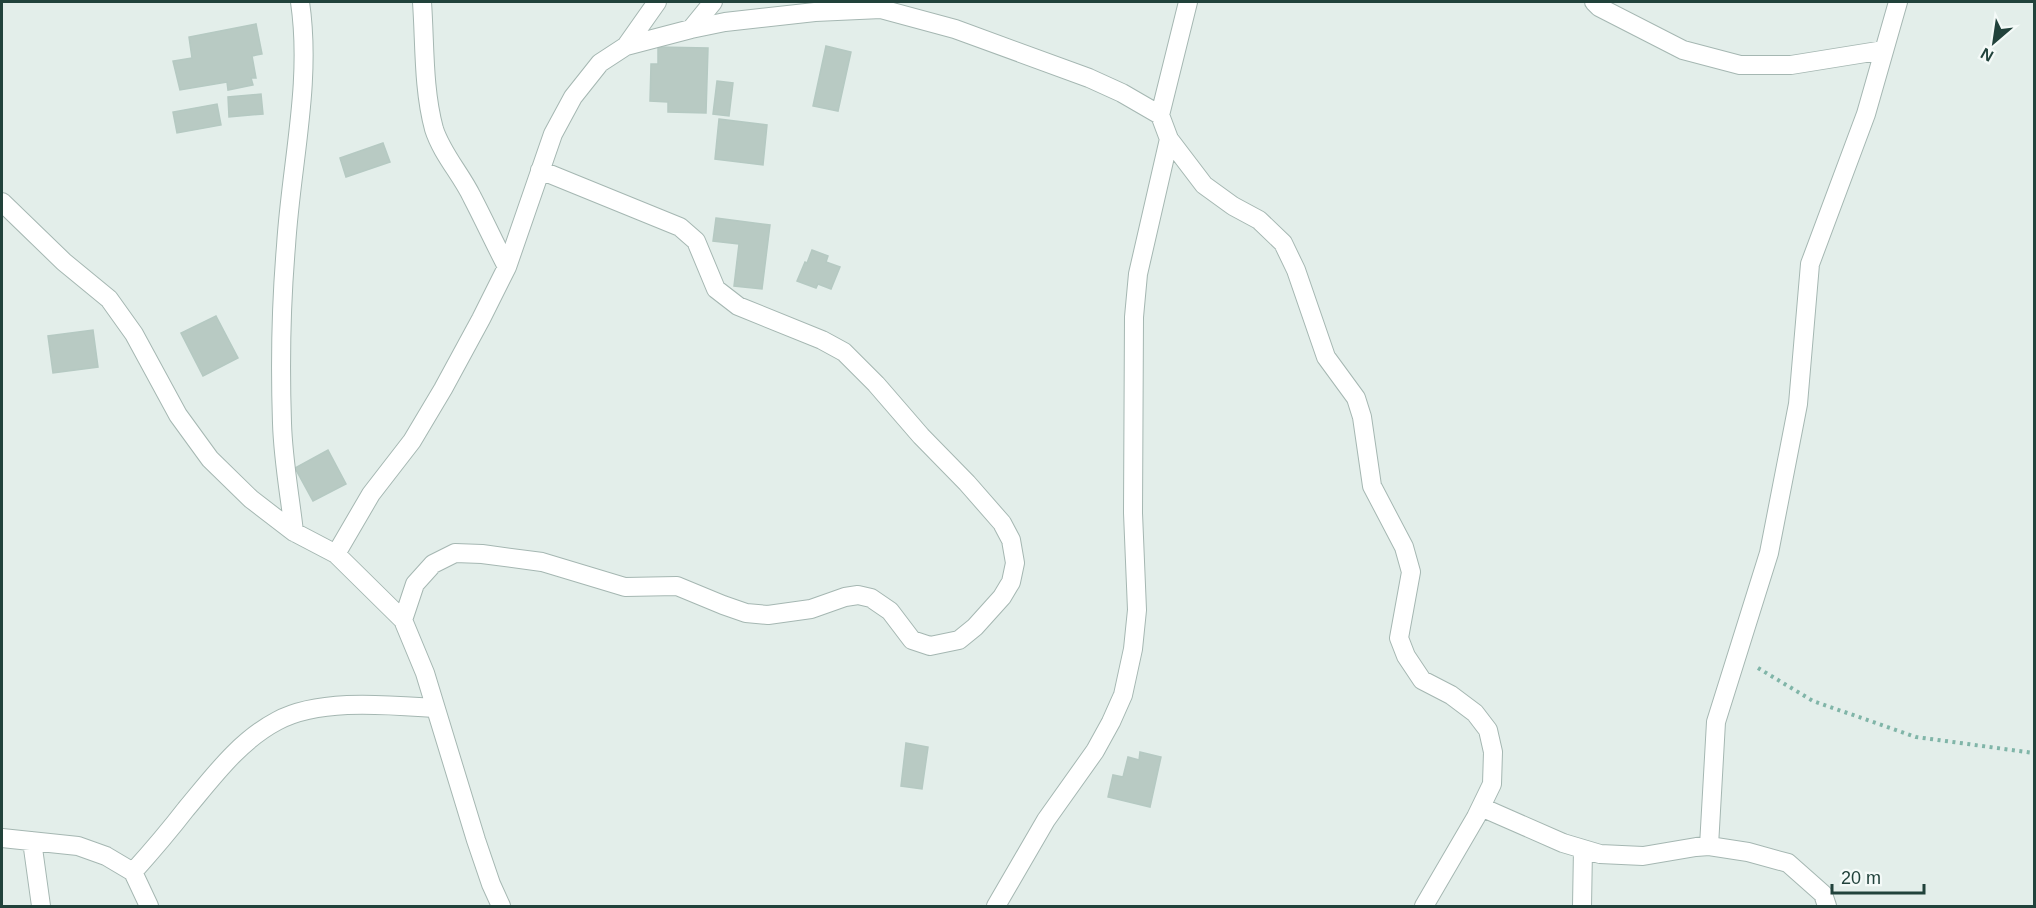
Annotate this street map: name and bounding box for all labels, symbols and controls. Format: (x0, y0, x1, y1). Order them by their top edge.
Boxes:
north arrow (1964, 12, 2024, 72)
text: N (1978, 44, 1996, 65)
scale bar (1832, 857, 1924, 895)
text: 20 m (1841, 868, 1881, 888)

